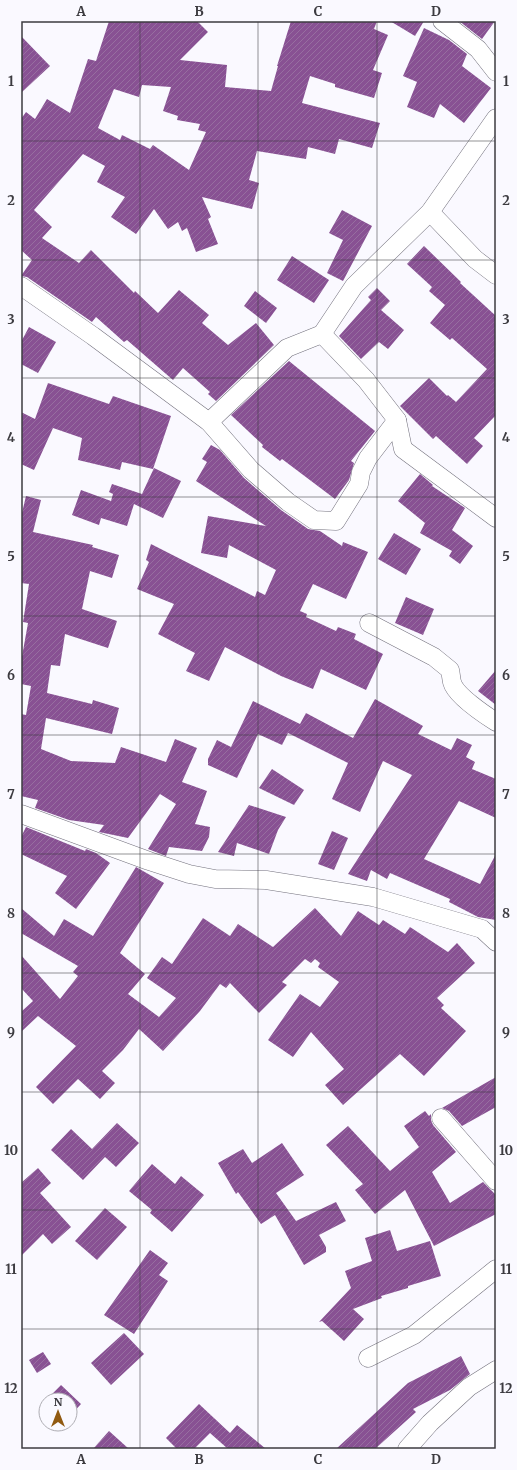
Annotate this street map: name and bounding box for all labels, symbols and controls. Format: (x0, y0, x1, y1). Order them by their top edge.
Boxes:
text: A (75, 3, 86, 20)
text: B (194, 3, 204, 20)
text: C (314, 3, 323, 20)
text: D (431, 3, 441, 20)
text: 1 (8, 73, 14, 90)
text: 1 (503, 73, 509, 90)
text: 2 (7, 192, 15, 209)
text: 2 (502, 192, 510, 209)
text: 3 (7, 311, 15, 328)
text: 3 (502, 311, 510, 328)
text: 4 (7, 429, 16, 446)
text: 4 (502, 429, 511, 446)
text: 5 (7, 548, 15, 565)
text: 5 (502, 548, 510, 565)
text: 6 (7, 667, 15, 684)
text: 6 (502, 667, 510, 684)
text: 7 (7, 786, 15, 803)
text: 7 (502, 786, 510, 803)
text: 8 (7, 905, 15, 922)
text: 8 (502, 905, 510, 922)
text: 9 (7, 1024, 15, 1041)
text: 9 (502, 1024, 510, 1041)
text: 10 (4, 1142, 18, 1159)
text: 10 (499, 1142, 513, 1159)
text: 11 (5, 1261, 17, 1278)
text: 11 (500, 1261, 512, 1278)
text: 12 (4, 1380, 18, 1397)
text: 12 (499, 1380, 513, 1397)
north arrow (38, 1392, 78, 1432)
text: N (54, 1395, 63, 1409)
text: A (75, 1451, 86, 1468)
text: B (194, 1451, 204, 1468)
text: C (314, 1451, 323, 1468)
text: D (431, 1451, 441, 1468)

